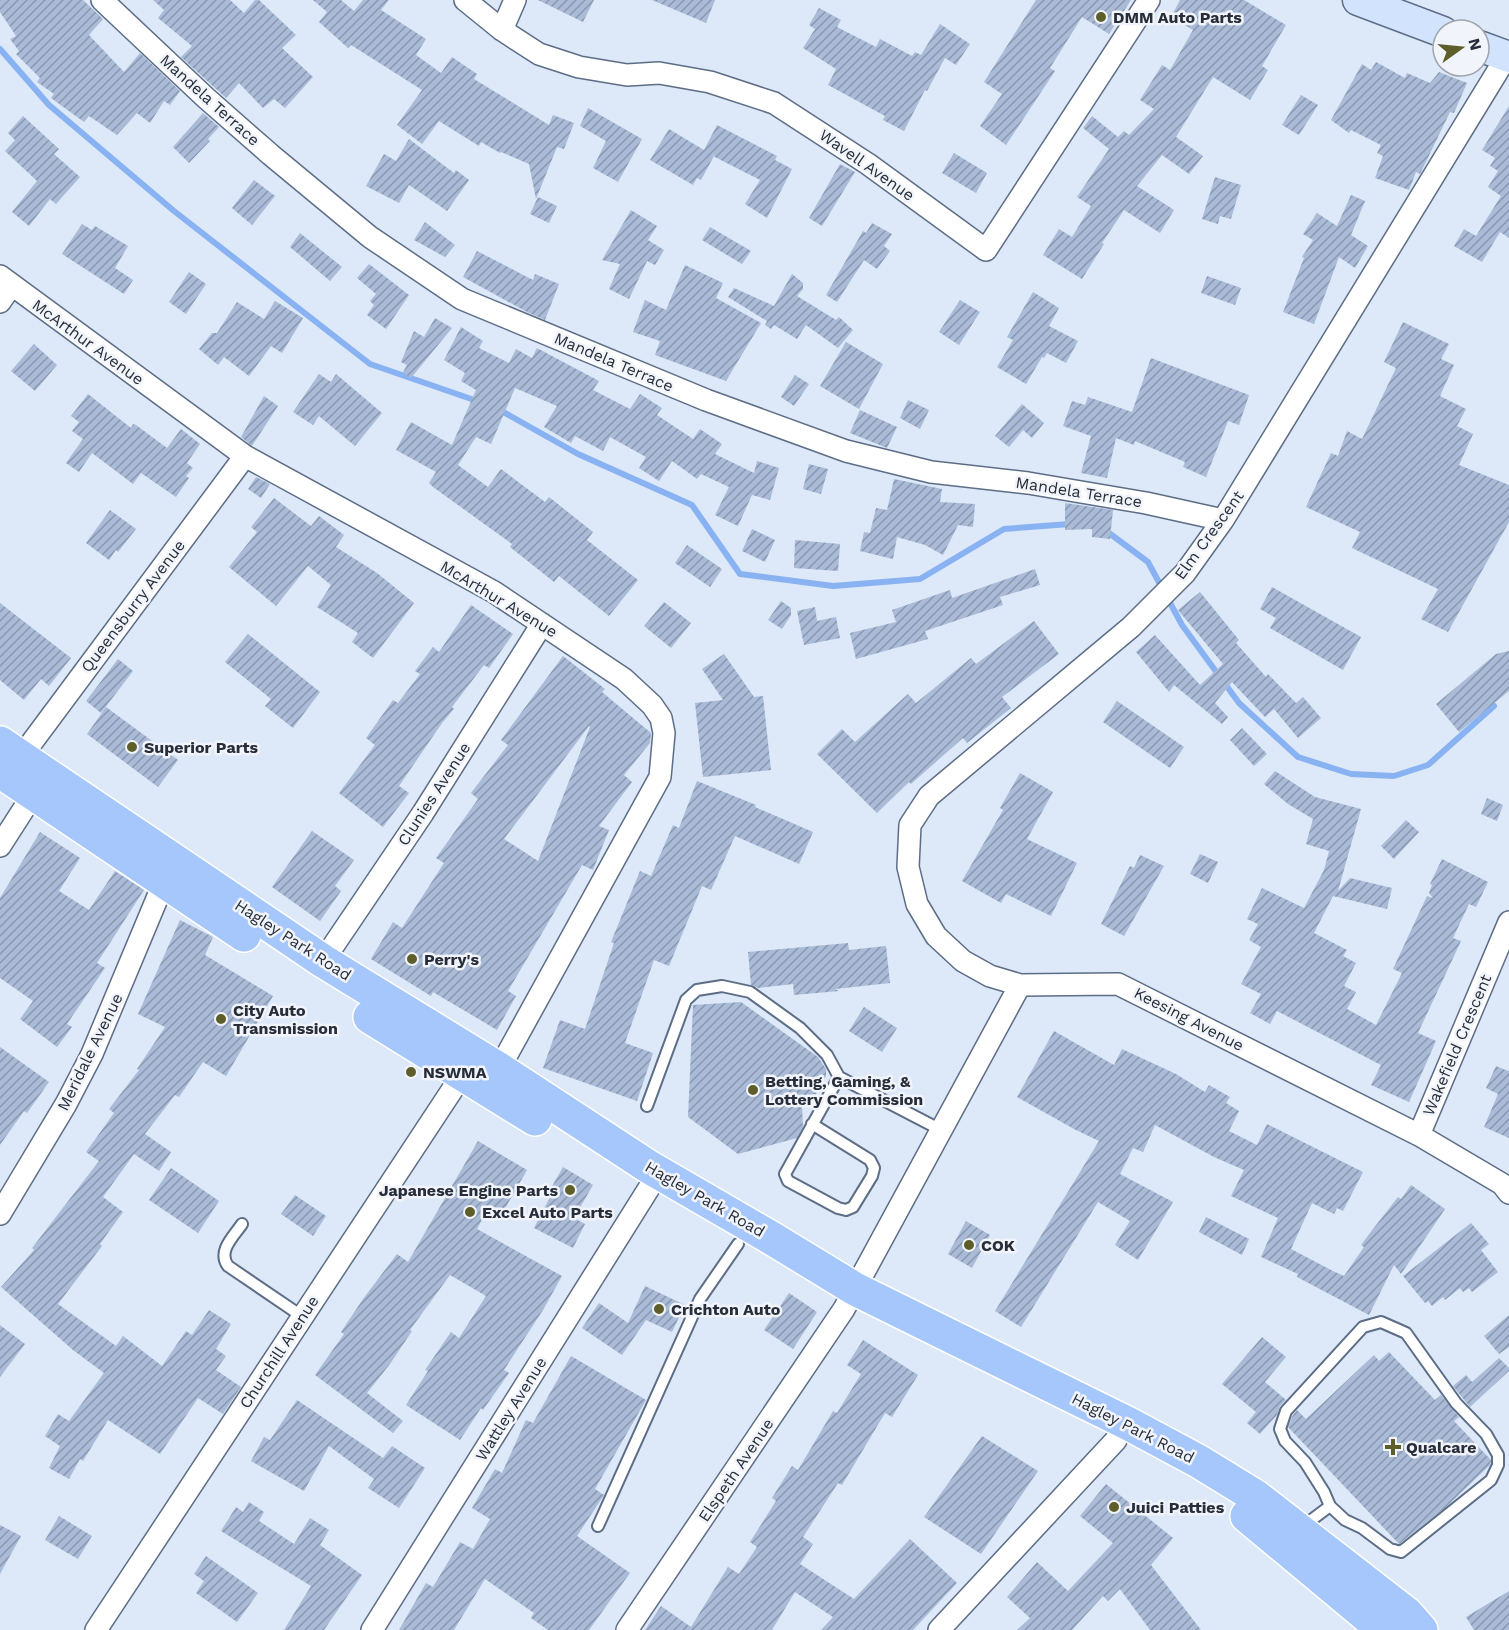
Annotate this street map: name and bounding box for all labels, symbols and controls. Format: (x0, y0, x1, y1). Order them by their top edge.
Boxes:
place label: DMM Auto Parts (1113, 8, 1242, 27)
marker: DMM Auto Parts (1094, 10, 1108, 24)
north arrow (1431, 18, 1491, 78)
text: N (1464, 36, 1486, 52)
street label: Mandela Terrace (156, 50, 264, 150)
street label: Wavell Avenue (816, 125, 918, 205)
street label: McArthur Avenue (29, 295, 147, 389)
street label: Mandela Terrace (552, 328, 676, 396)
street label: Mandela Terrace (1014, 473, 1144, 511)
street label: Elm Crescent (1170, 487, 1248, 583)
street label: Queensburry Avenue (77, 536, 189, 676)
street label: McArthur Avenue (437, 557, 561, 641)
place label: Superior Parts (144, 738, 258, 757)
street label: Clunies Avenue (394, 739, 474, 849)
marker: Superior Parts (125, 740, 139, 754)
street label: Hagley Park Road (231, 895, 355, 985)
place label: Perry's (424, 950, 479, 969)
marker: Perry's (405, 952, 419, 966)
street label: Wakefield Crescent (1419, 971, 1495, 1118)
street label: Keesing Avenue (1131, 983, 1247, 1055)
street label: Meridale Avenue (53, 990, 127, 1114)
place label: City Auto Transmission (233, 1001, 338, 1038)
marker: City Auto Transmission (214, 1012, 228, 1026)
place label: NSWMA (423, 1063, 487, 1082)
marker: NSWMA (404, 1065, 418, 1079)
place label: Betting, Gaming, & Lottery Commission (765, 1072, 923, 1109)
marker: Betting, Gaming, & Lottery Commission (746, 1083, 760, 1097)
street label: Hagley Park Road (642, 1157, 768, 1241)
place label: Japanese Engine Parts (379, 1181, 558, 1200)
marker: Japanese Engine Parts (563, 1183, 577, 1197)
place label: Excel Auto Parts (482, 1203, 613, 1222)
marker: Excel Auto Parts (463, 1205, 477, 1219)
place label: COK (981, 1236, 1015, 1255)
marker: COK (962, 1238, 976, 1252)
street label: Churchill Avenue (235, 1292, 323, 1412)
place label: Crichton Auto (671, 1300, 781, 1319)
marker: Crichton Auto (652, 1302, 666, 1316)
street label: Wattley Avenue (471, 1354, 551, 1464)
street label: Hagley Park Road (1069, 1389, 1197, 1467)
street label: Elspeth Avenue (694, 1415, 778, 1525)
marker: Qualcare (1384, 1438, 1402, 1456)
place label: Qualcare (1406, 1438, 1477, 1457)
place label: Juici Patties (1126, 1498, 1225, 1517)
marker: Juici Patties (1107, 1500, 1121, 1514)

